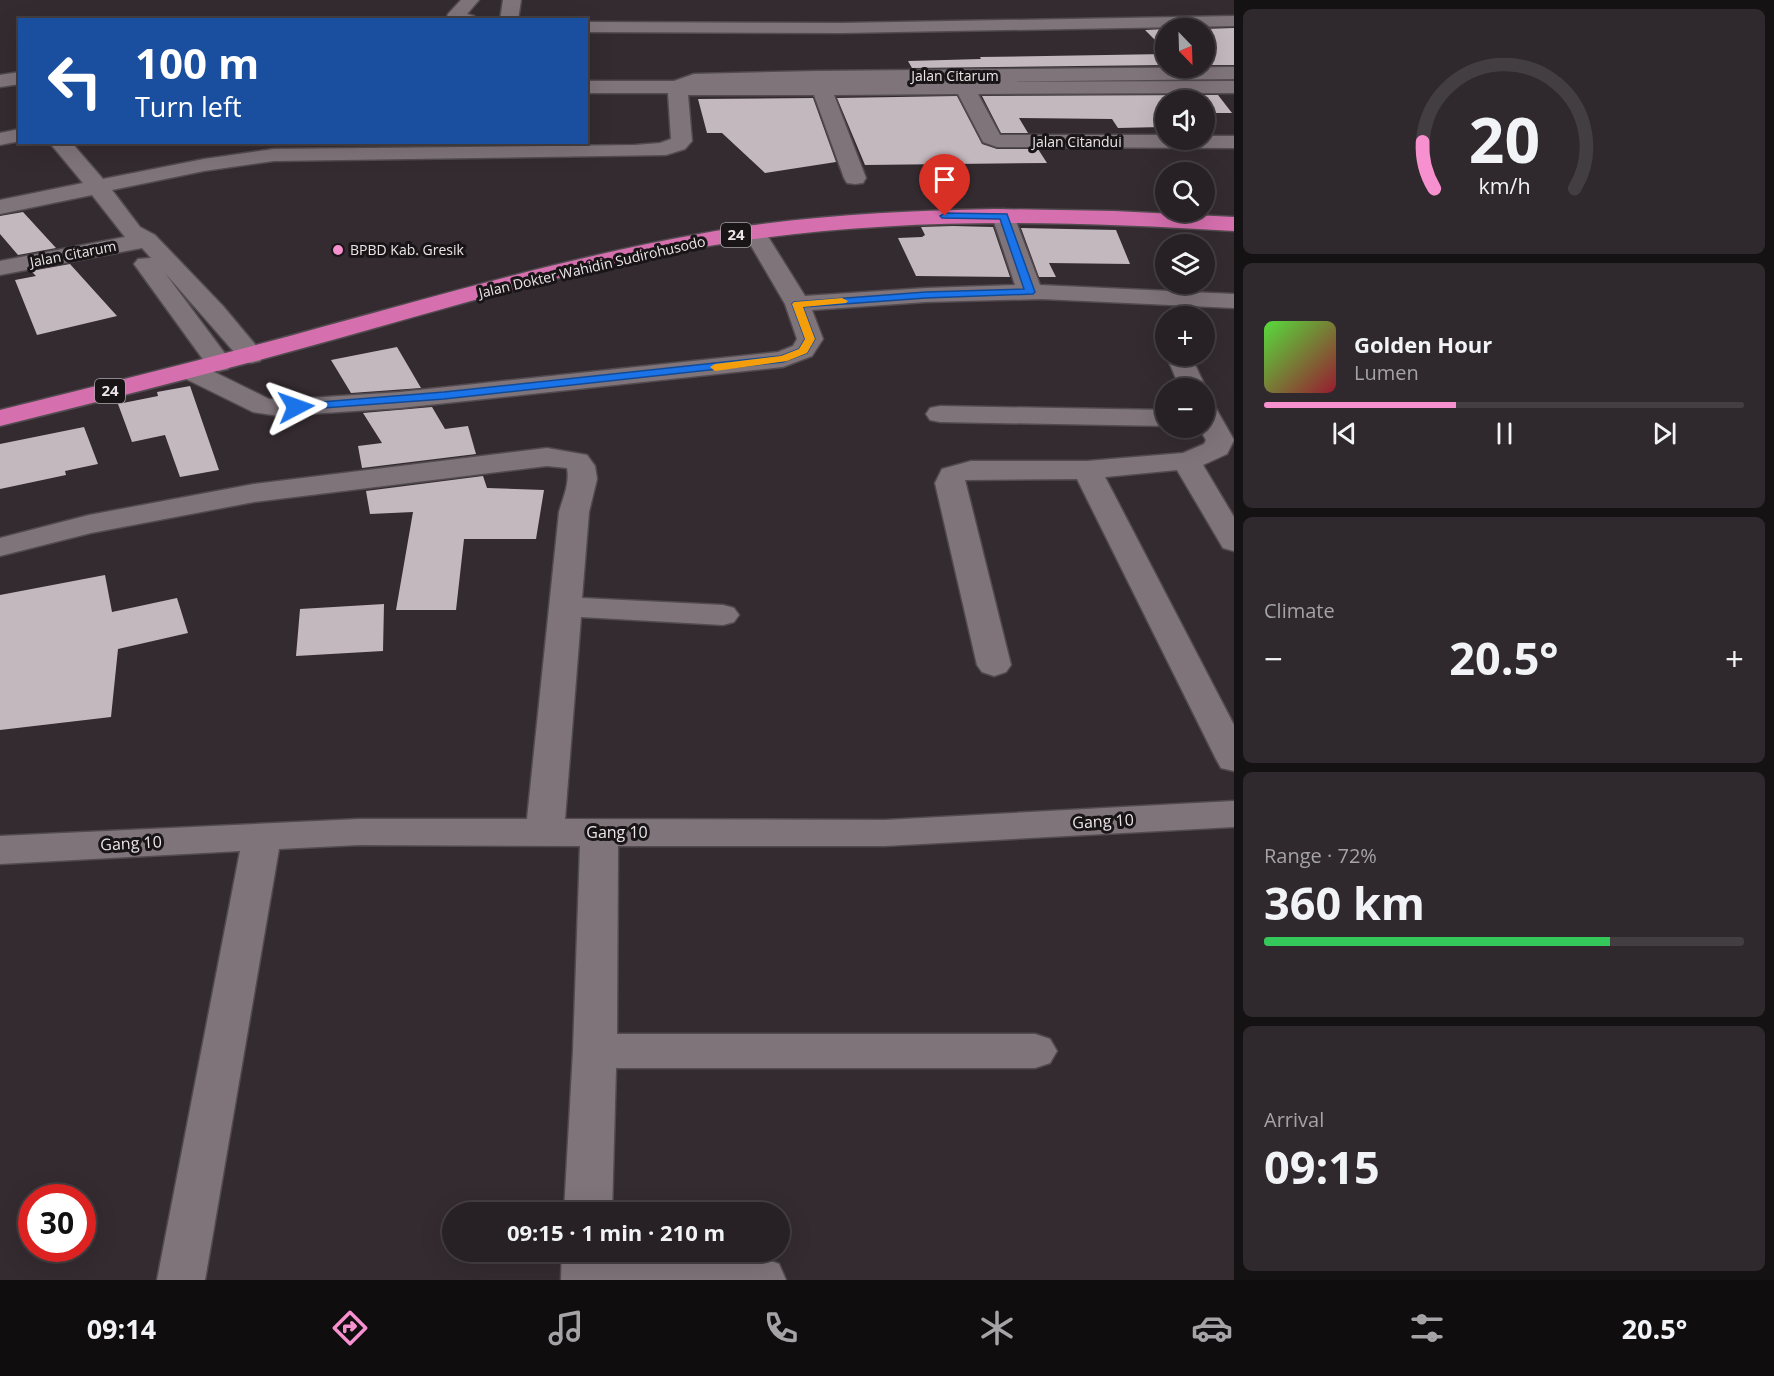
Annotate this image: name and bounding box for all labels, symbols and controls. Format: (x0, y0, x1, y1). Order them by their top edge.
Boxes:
north arrow (1155, 18, 1215, 78)
map controls (1155, 18, 1215, 438)
text: 100 m (135, 34, 259, 91)
icon: left (36, 42, 114, 120)
street label: Jalan Citarum (909, 66, 999, 85)
text: Turn left (135, 88, 242, 125)
button: sound (1155, 90, 1215, 150)
text: 20 (1468, 96, 1540, 181)
street label: Jalan Citandui (1030, 132, 1122, 151)
pin (919, 154, 970, 216)
button: search (1155, 162, 1215, 222)
icon: arrive (928, 163, 961, 196)
text: km/h (1478, 171, 1530, 200)
road number: 24 (721, 223, 751, 247)
street label: Jalan Dokter Wahidin Sudirohusodo (475, 231, 707, 302)
button: layers (1155, 234, 1215, 294)
street label: Jalan Citarum (26, 236, 118, 272)
place label: BPBD Kab. Gresik (350, 240, 465, 259)
marker: BPBD Kab. Gresik (331, 243, 345, 257)
button: + (1155, 306, 1215, 366)
text: Golden Hour (1354, 329, 1492, 359)
text: Lumen (1354, 359, 1419, 386)
position arrow (264, 375, 328, 439)
button: − (1155, 378, 1215, 438)
road number: 24 (95, 379, 125, 403)
icon: previous (1328, 417, 1361, 450)
icon: pause (1488, 417, 1521, 450)
icon: next (1648, 417, 1681, 450)
text: Climate (1264, 597, 1335, 624)
text: 20.5° (1449, 627, 1559, 688)
text: − (1264, 636, 1283, 681)
text: + (1725, 636, 1744, 681)
street label: Gang 10 (1072, 808, 1134, 834)
street label: Gang 10 (586, 821, 648, 843)
street label: Gang 10 (100, 830, 162, 856)
text: Range · 72% (1264, 842, 1377, 869)
text: 360 km (1264, 872, 1425, 933)
text: Arrival (1264, 1106, 1324, 1133)
text: 09:15 (1264, 1136, 1380, 1197)
speed limit sign: 30 (18, 1184, 96, 1262)
text: 09:15 · 1 min · 210 m (507, 1217, 725, 1247)
icon: directions (329, 1307, 371, 1349)
icon: music (545, 1307, 587, 1349)
icon: phone (760, 1307, 802, 1349)
icon: climate (976, 1307, 1018, 1349)
icon: car (1191, 1307, 1233, 1349)
icon: filters (1406, 1307, 1448, 1349)
text: 09:14 (87, 1310, 156, 1347)
text: 20.5° (1622, 1310, 1687, 1347)

